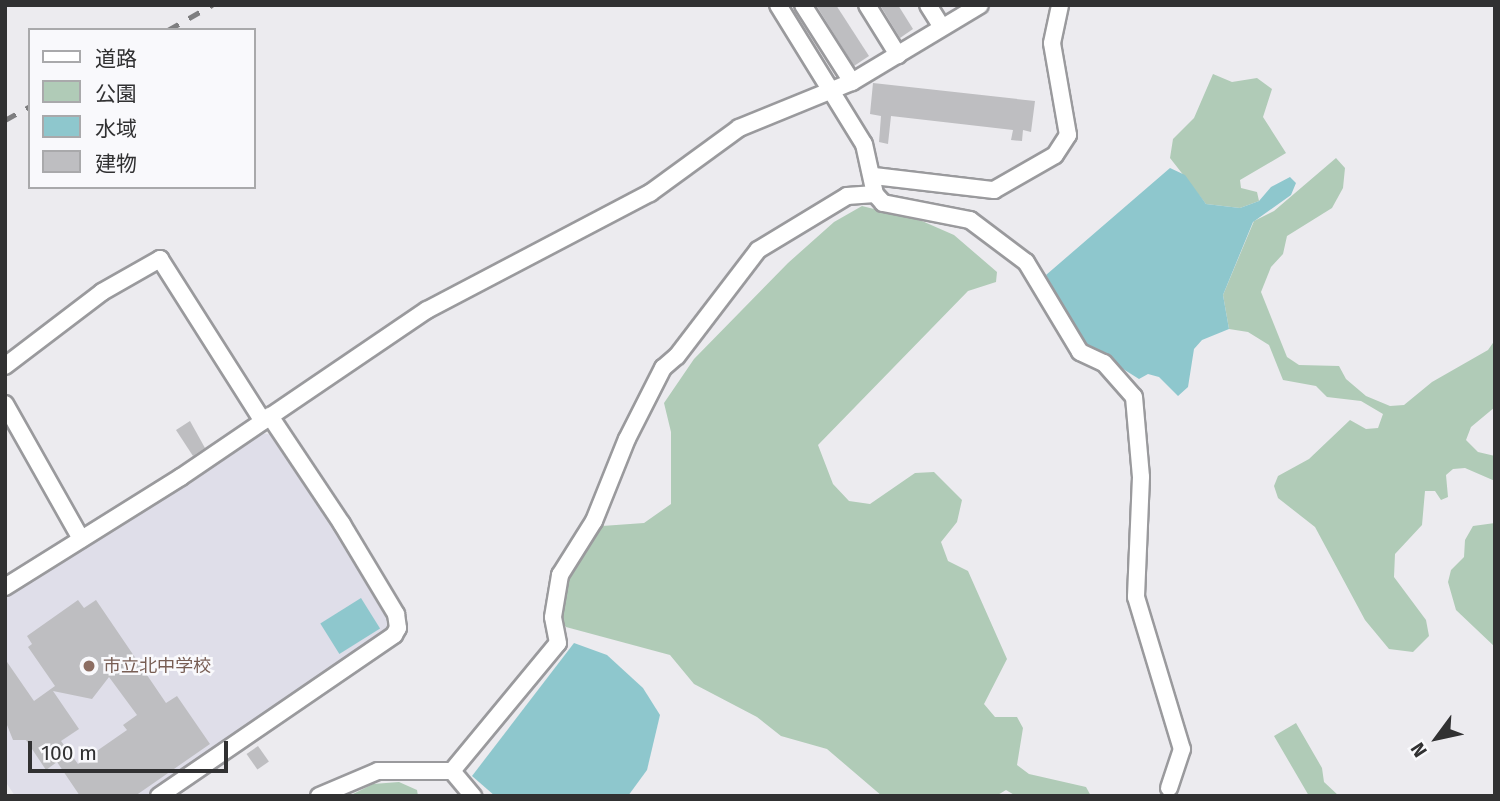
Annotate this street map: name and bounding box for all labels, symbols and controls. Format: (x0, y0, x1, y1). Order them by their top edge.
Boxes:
legend (28, 28, 256, 189)
text: 道路 (95, 46, 137, 72)
text: 公園 (95, 81, 137, 107)
text: 水域 (95, 116, 137, 142)
text: 建物 (95, 151, 137, 177)
place label: 市立北中学校 (103, 655, 211, 677)
marker: 市立北中学校 (81, 658, 97, 674)
north arrow (1402, 703, 1472, 773)
scale bar (32, 728, 231, 772)
text: N (1406, 738, 1432, 761)
text: 100 m (41, 740, 97, 766)

